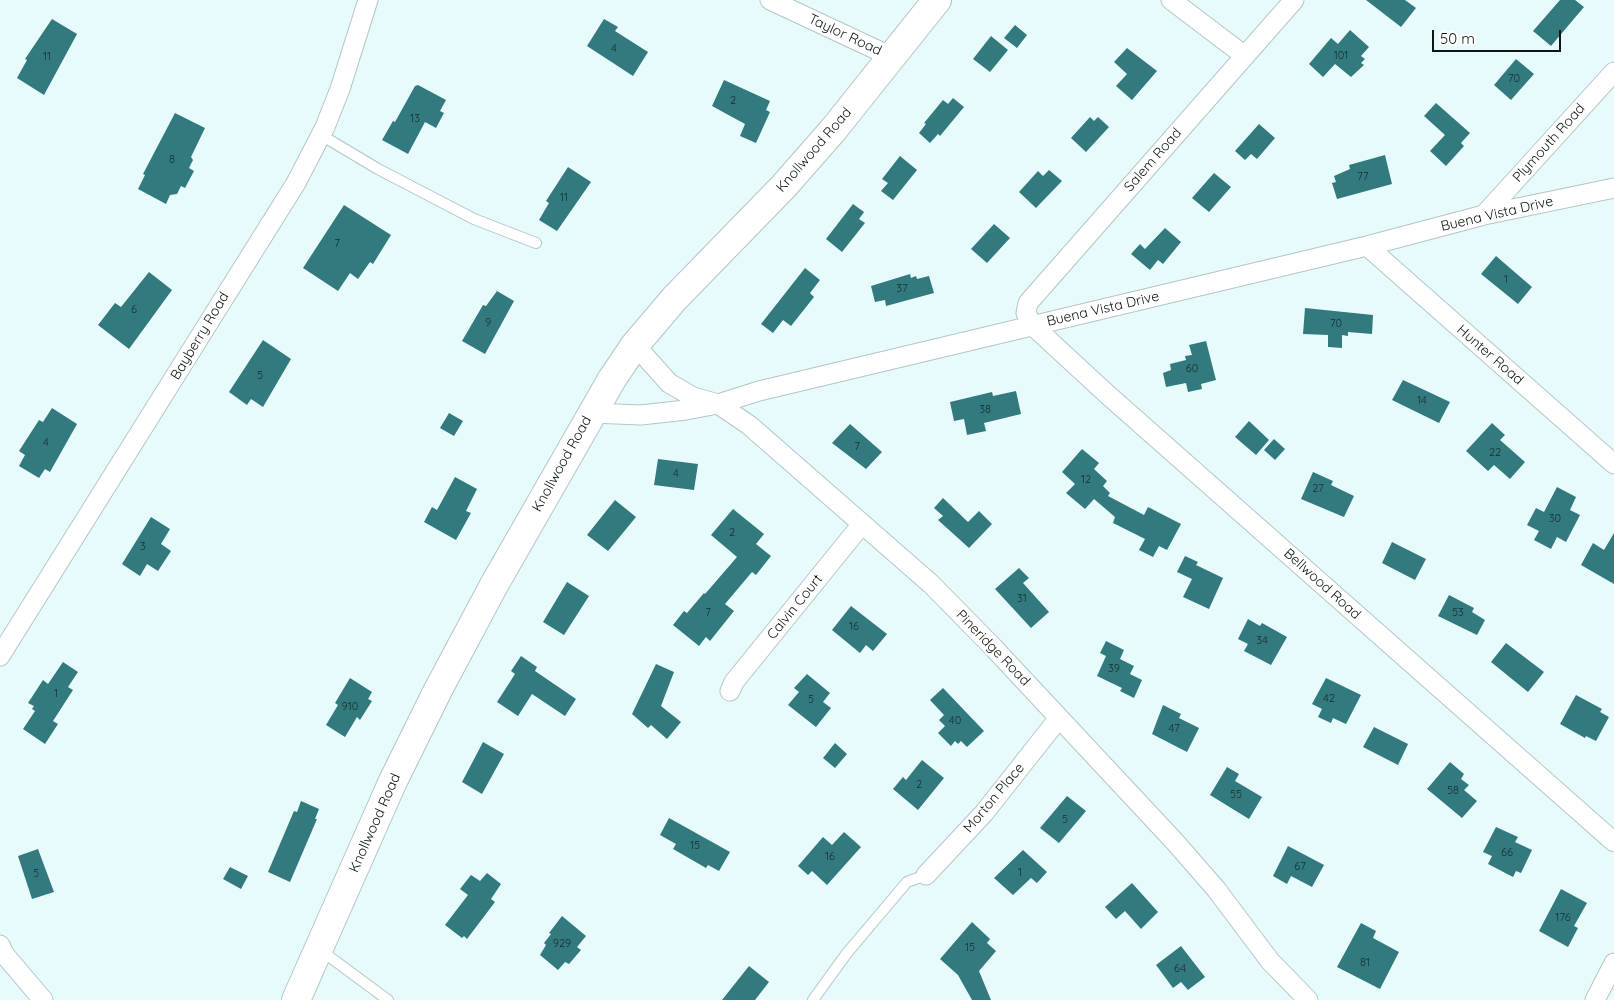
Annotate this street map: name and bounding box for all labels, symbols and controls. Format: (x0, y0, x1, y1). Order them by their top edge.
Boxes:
street label: Taylor Road (806, 11, 884, 59)
scale bar (1434, 20, 1563, 52)
text: 50 m (1440, 29, 1475, 48)
house number: 4 (611, 42, 617, 56)
house number: 101 (1334, 49, 1348, 63)
house number: 11 (43, 50, 51, 64)
house number: 70 (1508, 72, 1520, 86)
house number: 2 (730, 94, 736, 108)
street label: Plymouth Road (1509, 100, 1589, 186)
street label: Knollwood Road (773, 104, 855, 196)
house number: 13 (410, 112, 420, 126)
street label: Salem Road (1121, 125, 1185, 195)
house number: 8 (169, 153, 175, 167)
house number: 77 (1357, 170, 1369, 184)
house number: 11 (560, 191, 568, 205)
street label: Buena Vista Drive (1439, 193, 1555, 235)
house number: 7 (334, 237, 340, 251)
house number: 1 (1504, 273, 1508, 287)
house number: 37 (896, 282, 908, 296)
street label: Buena Vista Drive (1045, 288, 1161, 330)
street label: Bayberry Road (167, 289, 233, 383)
house number: 6 (131, 303, 137, 317)
house number: 9 (485, 316, 491, 330)
house number: 70 (1330, 317, 1342, 331)
street label: Hunter Road (1453, 322, 1527, 388)
house number: 60 (1186, 362, 1198, 376)
house number: 5 (257, 369, 263, 383)
house number: 14 (1417, 394, 1427, 408)
house number: 38 (979, 403, 991, 417)
street label: Knollwood Road (529, 413, 595, 515)
house number: 4 (43, 436, 49, 450)
house number: 7 (854, 440, 860, 454)
house number: 22 (1489, 446, 1501, 460)
house number: 4 (673, 467, 679, 481)
house number: 12 (1081, 473, 1091, 487)
house number: 27 (1312, 482, 1324, 496)
house number: 30 (1549, 512, 1561, 526)
house number: 2 (729, 526, 735, 540)
house number: 3 (140, 540, 146, 554)
street label: Bellwood Road (1280, 545, 1364, 623)
street label: Calvin Court (764, 571, 826, 643)
house number: 31 (1017, 592, 1027, 606)
house number: 7 (705, 606, 711, 620)
house number: 53 (1452, 606, 1464, 620)
street label: Pineridge Road (953, 607, 1033, 689)
house number: 16 (849, 620, 859, 634)
house number: 34 (1256, 634, 1268, 648)
house number: 39 (1108, 662, 1120, 676)
house number: 1 (54, 687, 58, 701)
house number: 42 (1323, 692, 1335, 706)
house number: 5 (808, 693, 814, 707)
house number: 910 (342, 700, 358, 714)
house number: 40 (949, 714, 961, 728)
house number: 47 (1168, 722, 1180, 736)
street label: Morton Place (960, 760, 1028, 836)
street label: Knollwood Road (346, 771, 404, 875)
house number: 2 (916, 778, 922, 792)
house number: 58 (1447, 784, 1459, 798)
house number: 55 (1230, 788, 1242, 802)
house number: 5 (1062, 813, 1068, 827)
house number: 15 (690, 839, 700, 853)
house number: 66 (1501, 846, 1513, 860)
house number: 16 (825, 850, 835, 864)
house number: 67 (1294, 860, 1306, 874)
house number: 1 (1018, 866, 1022, 880)
house number: 5 (33, 867, 39, 881)
house number: 176 (1555, 911, 1571, 925)
house number: 929 (553, 937, 571, 951)
house number: 15 (965, 941, 975, 955)
house number: 81 (1360, 956, 1370, 970)
house number: 64 (1174, 962, 1186, 976)

